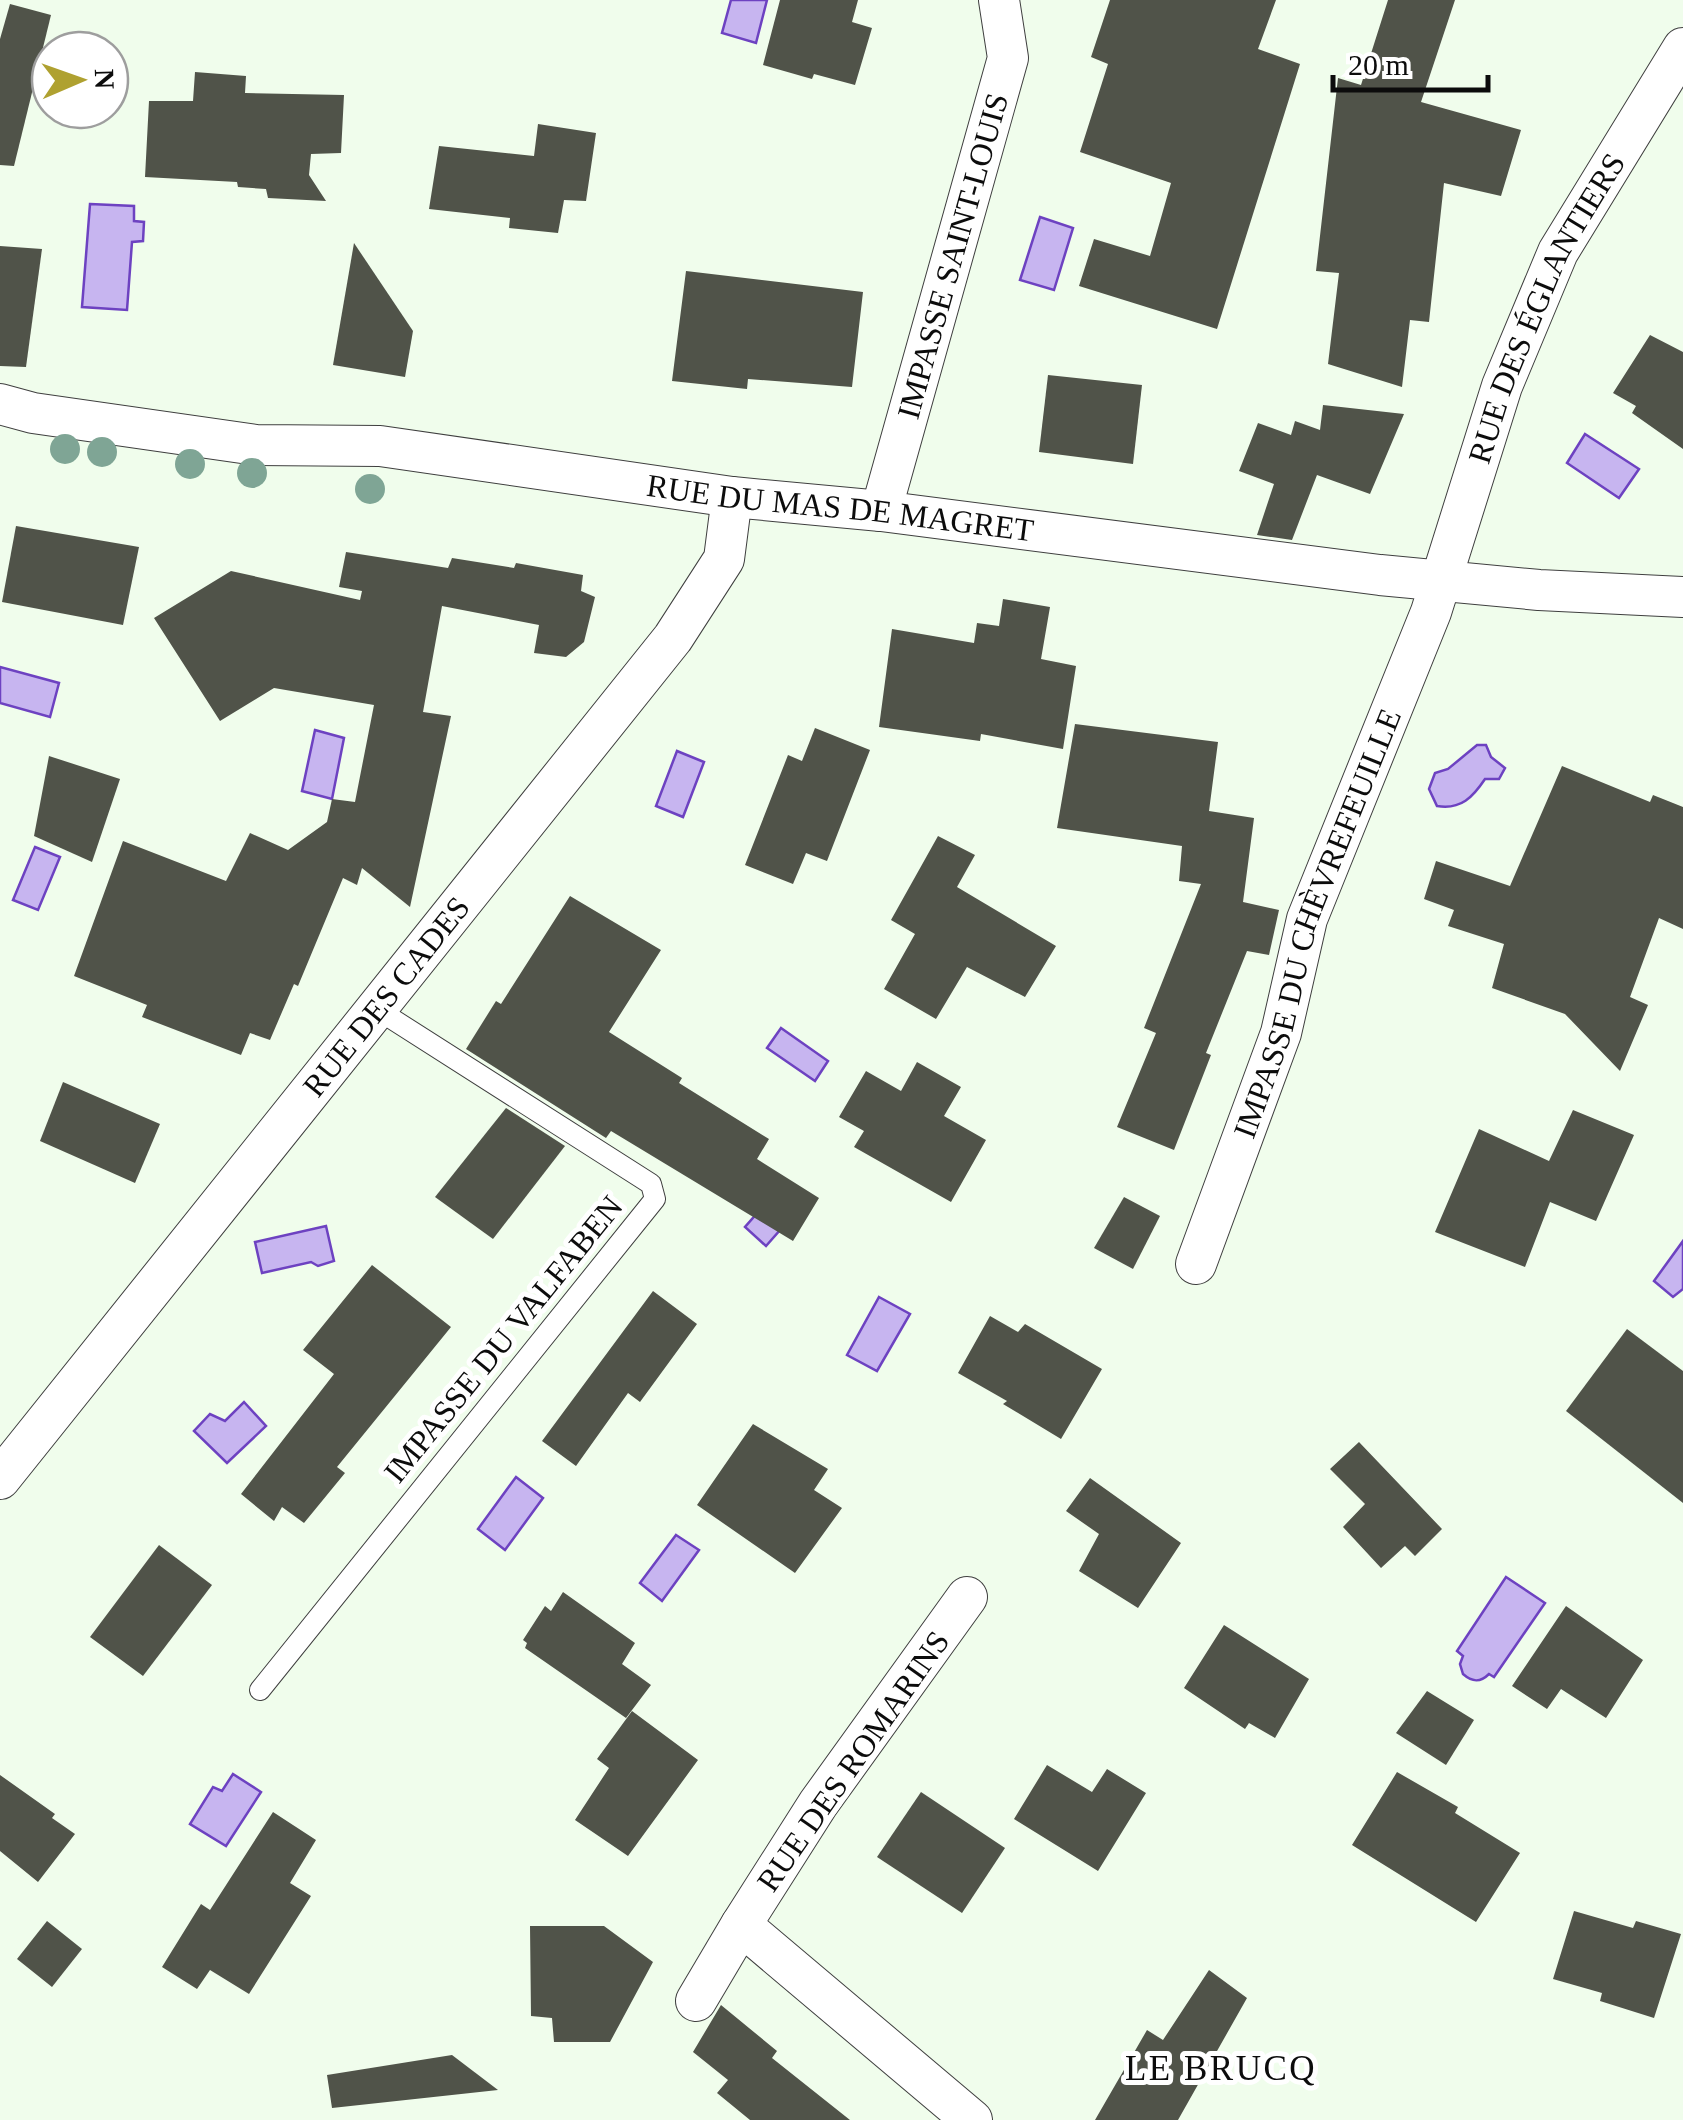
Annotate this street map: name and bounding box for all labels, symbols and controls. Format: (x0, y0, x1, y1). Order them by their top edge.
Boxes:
north arrow (30, 30, 130, 130)
scale bar (1333, 30, 1488, 92)
text: 20 m (1348, 48, 1409, 81)
text: N (89, 68, 120, 90)
street label: IMPASSE SAINT-LOUIS (890, 89, 1015, 423)
street label: RUE DES ÉGLANTIERS (1461, 147, 1632, 468)
street label: RUE DU MAS DE MAGRET (644, 467, 1036, 548)
street label: IMPASSE DU CHÈVREFEUILLE (1226, 704, 1408, 1143)
street label: RUE DES CADES (295, 889, 477, 1104)
street label: IMPASSE DU VALFABEN (376, 1189, 630, 1489)
street label: RUE DES ROMARINS (750, 1624, 956, 1898)
district label: LE BRUCQ (1125, 2049, 1317, 2088)

